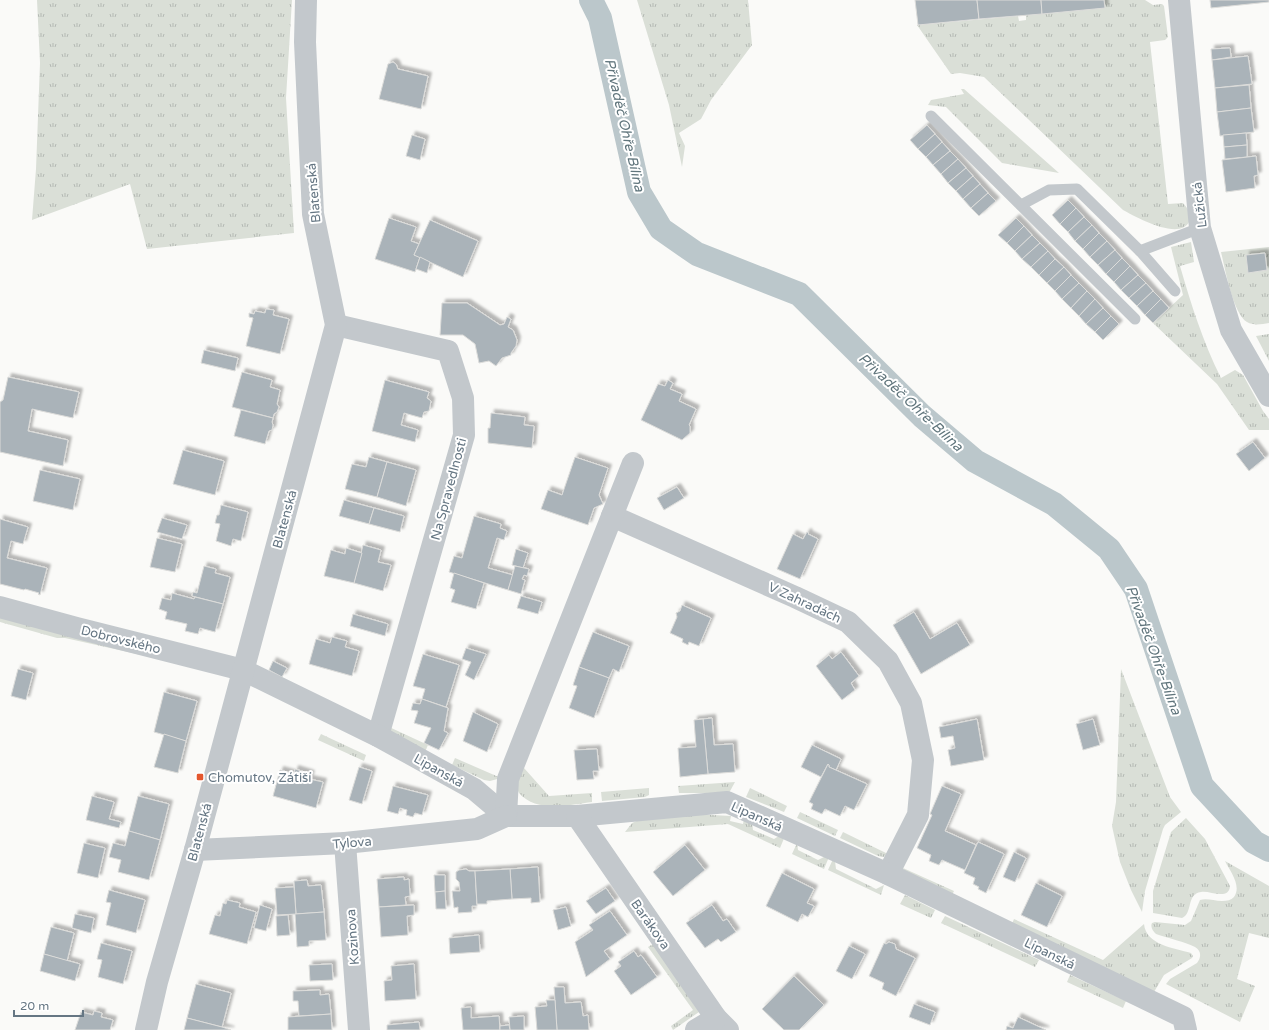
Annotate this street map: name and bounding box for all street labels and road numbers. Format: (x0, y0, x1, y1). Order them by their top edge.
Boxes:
street label: Blatenská (303, 162, 325, 223)
street label: Lužická (1189, 181, 1211, 229)
street label: Na Spravedlnosti (428, 436, 470, 542)
street label: Blatenská (269, 488, 300, 550)
street label: V Zahradách (766, 579, 844, 627)
street label: Dobrovského (79, 622, 162, 658)
street label: Lipanská (411, 751, 466, 791)
street label: Lipanská (728, 798, 785, 835)
street label: Blatenská (184, 801, 215, 863)
street label: Tylova (332, 833, 372, 853)
street label: Barákova (627, 896, 673, 953)
street label: Kozinova (343, 908, 363, 966)
street label: Lipanská (1021, 935, 1078, 973)

